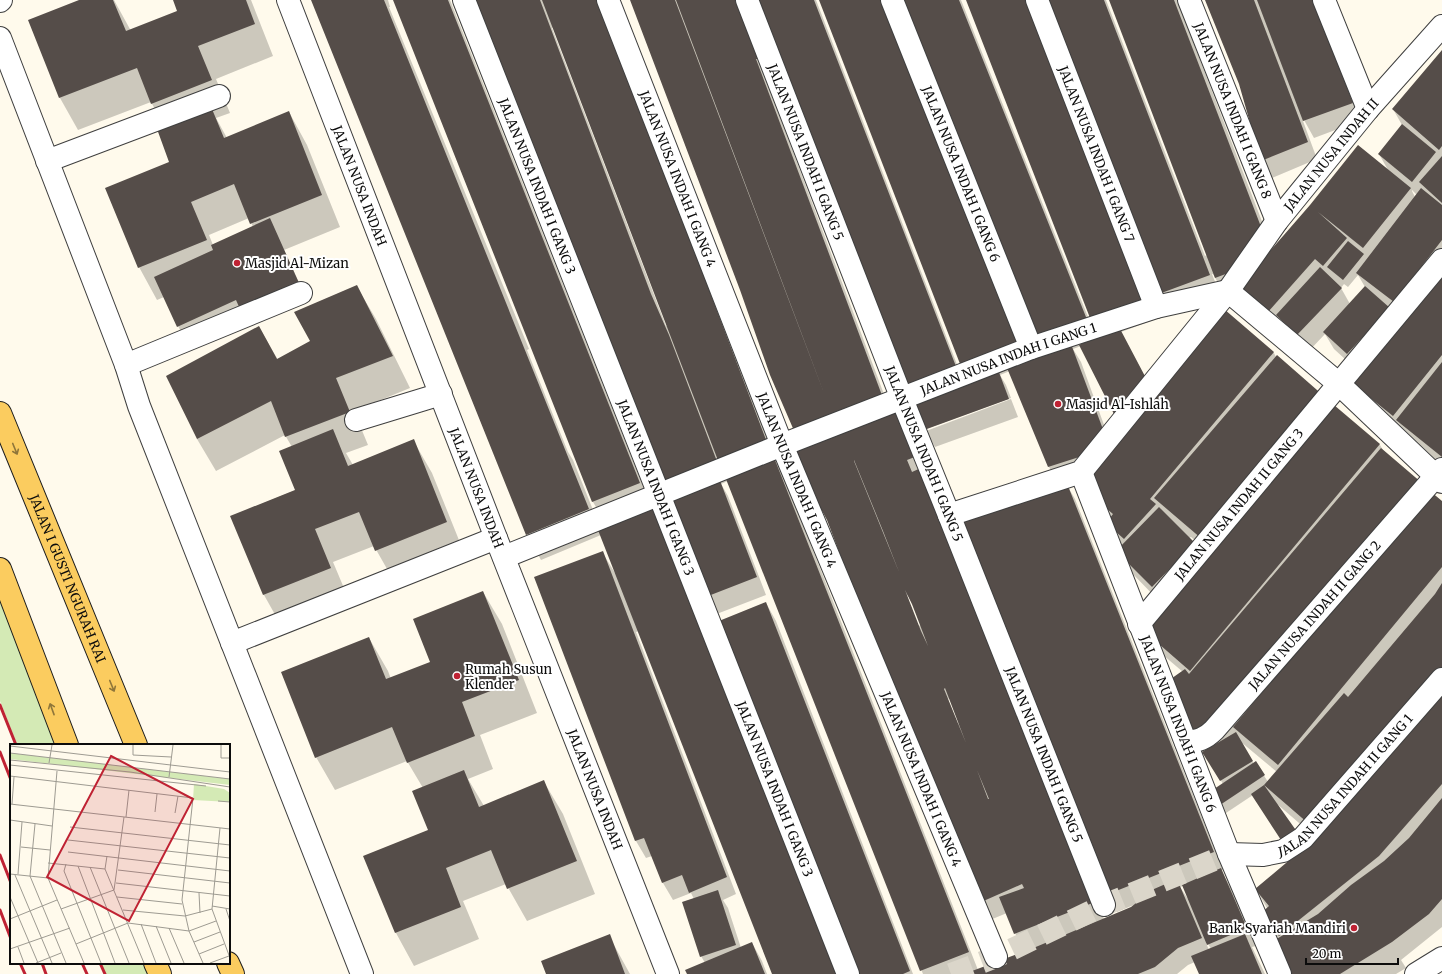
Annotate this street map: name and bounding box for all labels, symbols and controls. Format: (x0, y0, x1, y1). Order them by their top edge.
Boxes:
street label: JALAN NUSA INDAH I GANG 8 (1190, 19, 1275, 201)
street label: JALAN NUSA INDAH I GANG 5 (763, 61, 847, 243)
street label: JALAN NUSA INDAH I GANG 7 (1054, 63, 1138, 245)
street label: JALAN NUSA INDAH I GANG 6 (918, 82, 1004, 264)
street label: JALAN NUSA INDAH I GANG 4 (635, 87, 720, 270)
street label: JALAN NUSA INDAH I GANG 3 (494, 95, 579, 277)
street label: JALAN NUSA INDAH II (1280, 95, 1383, 216)
street label: JALAN NUSA INDAH (328, 122, 390, 249)
place label: Masjid Al-Mizan (245, 255, 349, 272)
marker: Masjid Al-Mizan (232, 258, 242, 268)
street label: JALAN NUSA INDAH I GANG 1 (917, 319, 1099, 400)
street label: JALAN NUSA INDAH I GANG 5 (881, 363, 967, 544)
street label: JALAN NUSA INDAH I GANG 4 (753, 389, 840, 571)
street label: JALAN NUSA INDAH I GANG 3 (613, 396, 698, 578)
place label: Masjid Al-Ishlah (1066, 396, 1169, 413)
marker: Masjid Al-Ishlah (1053, 399, 1063, 409)
street label: JALAN NUSA INDAH (445, 424, 507, 551)
street label: JALAN NUSA INDAH II GANG 3 (1170, 425, 1307, 585)
one-way arrow (11, 443, 19, 455)
street label: JALAN I GUSTI NGURAH RAI (25, 491, 110, 666)
street label: JALAN NUSA INDAH II GANG 2 (1244, 537, 1385, 694)
street label: JALAN NUSA INDAH I GANG 6 (1136, 632, 1220, 815)
place label: Rumah Susun Klender (465, 661, 553, 693)
street label: JALAN NUSA INDAH I GANG 5 (1001, 663, 1086, 845)
marker: Rumah Susun Klender (452, 671, 462, 681)
one-way arrow (108, 680, 116, 692)
street label: JALAN NUSA INDAH I GANG 4 (877, 688, 965, 869)
street label: JALAN NUSA INDAH I GANG 3 (732, 698, 817, 880)
one-way arrow (48, 703, 56, 715)
street label: JALAN NUSA INDAH II GANG 1 (1276, 711, 1417, 861)
street label: JALAN NUSA INDAH (563, 726, 626, 852)
inset map (10, 744, 230, 964)
place label: Bank Syariah Mandiri (1209, 920, 1346, 937)
marker: Bank Syariah Mandiri (1349, 923, 1359, 933)
scale bar (1306, 940, 1398, 966)
text: 20 m (1312, 946, 1341, 961)

